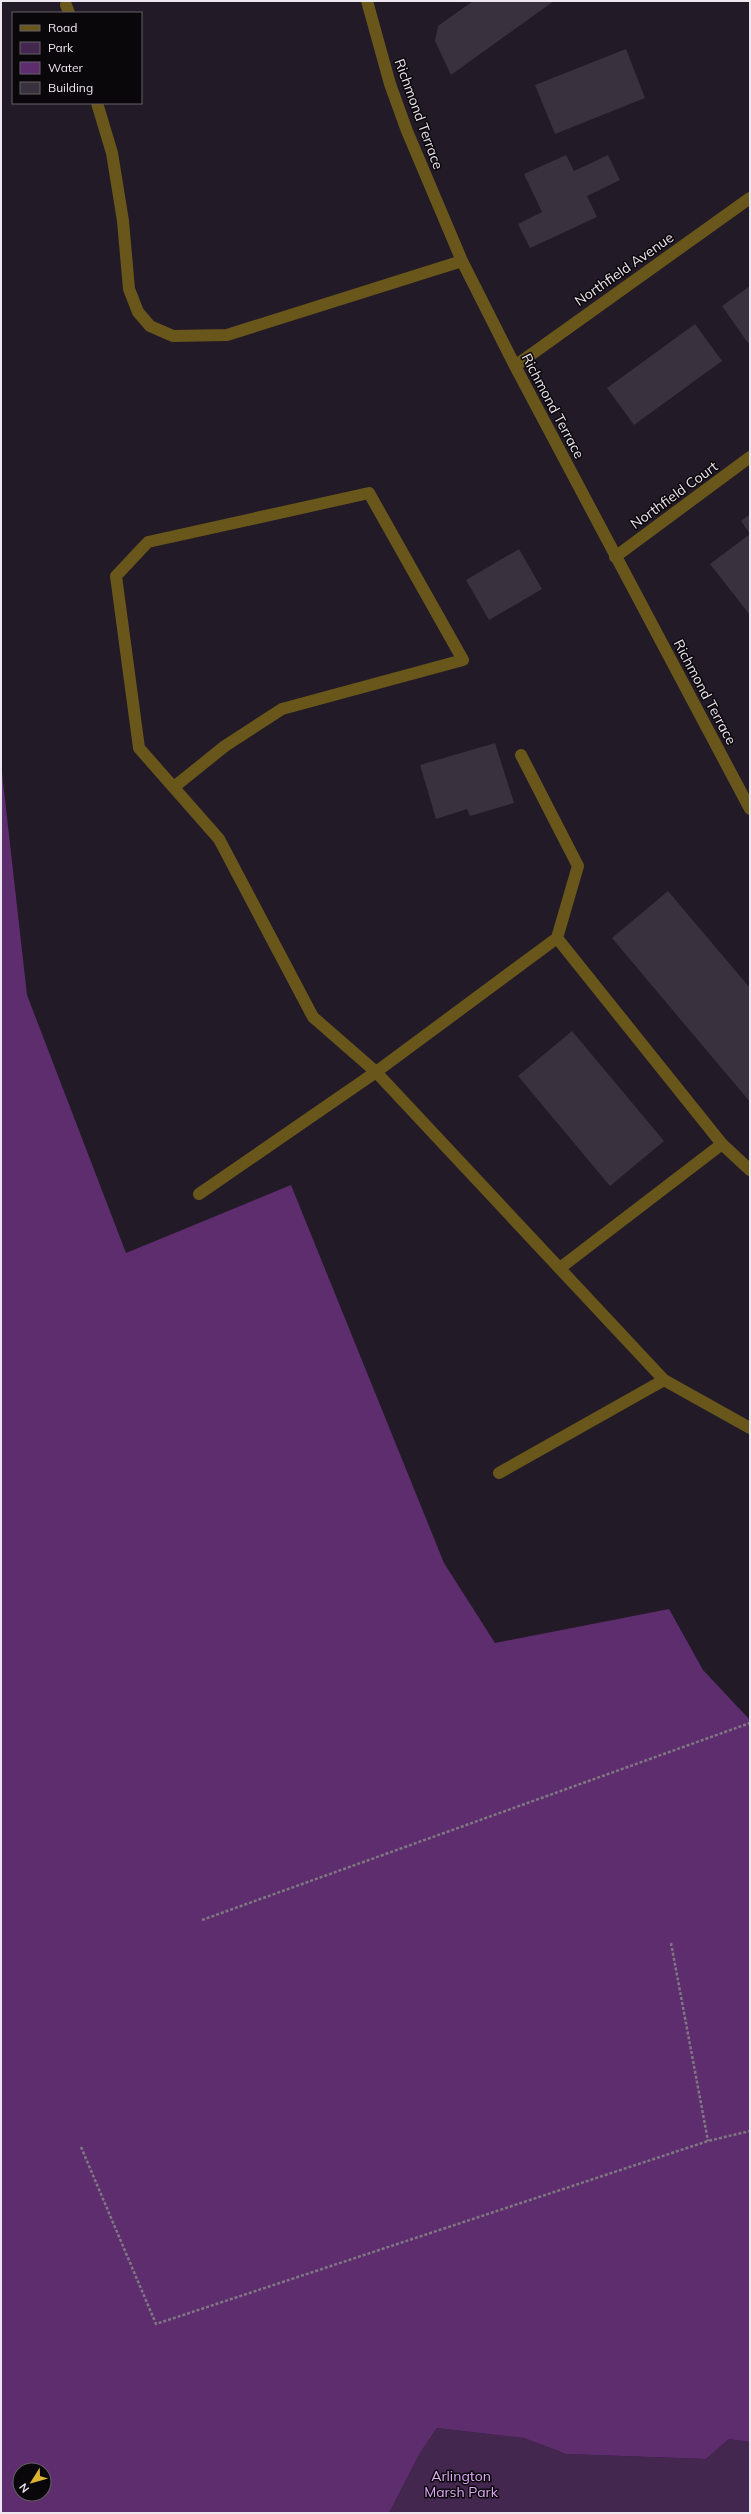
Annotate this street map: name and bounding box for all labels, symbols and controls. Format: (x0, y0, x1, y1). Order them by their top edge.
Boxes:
legend (12, 12, 142, 104)
text: Road (48, 20, 77, 35)
text: Park (48, 40, 74, 55)
street label: Richmond Terrace (391, 56, 447, 172)
text: Water (48, 60, 84, 75)
text: Building (48, 80, 93, 95)
street label: Northfield Avenue (571, 228, 677, 310)
street label: Richmond Terrace (518, 350, 588, 462)
street label: Northfield Court (627, 457, 721, 533)
street label: Richmond Terrace (670, 636, 740, 748)
north arrow (12, 2462, 52, 2502)
park label: Arlington Marsh Park (424, 2467, 499, 2501)
text: N (16, 2480, 32, 2496)

